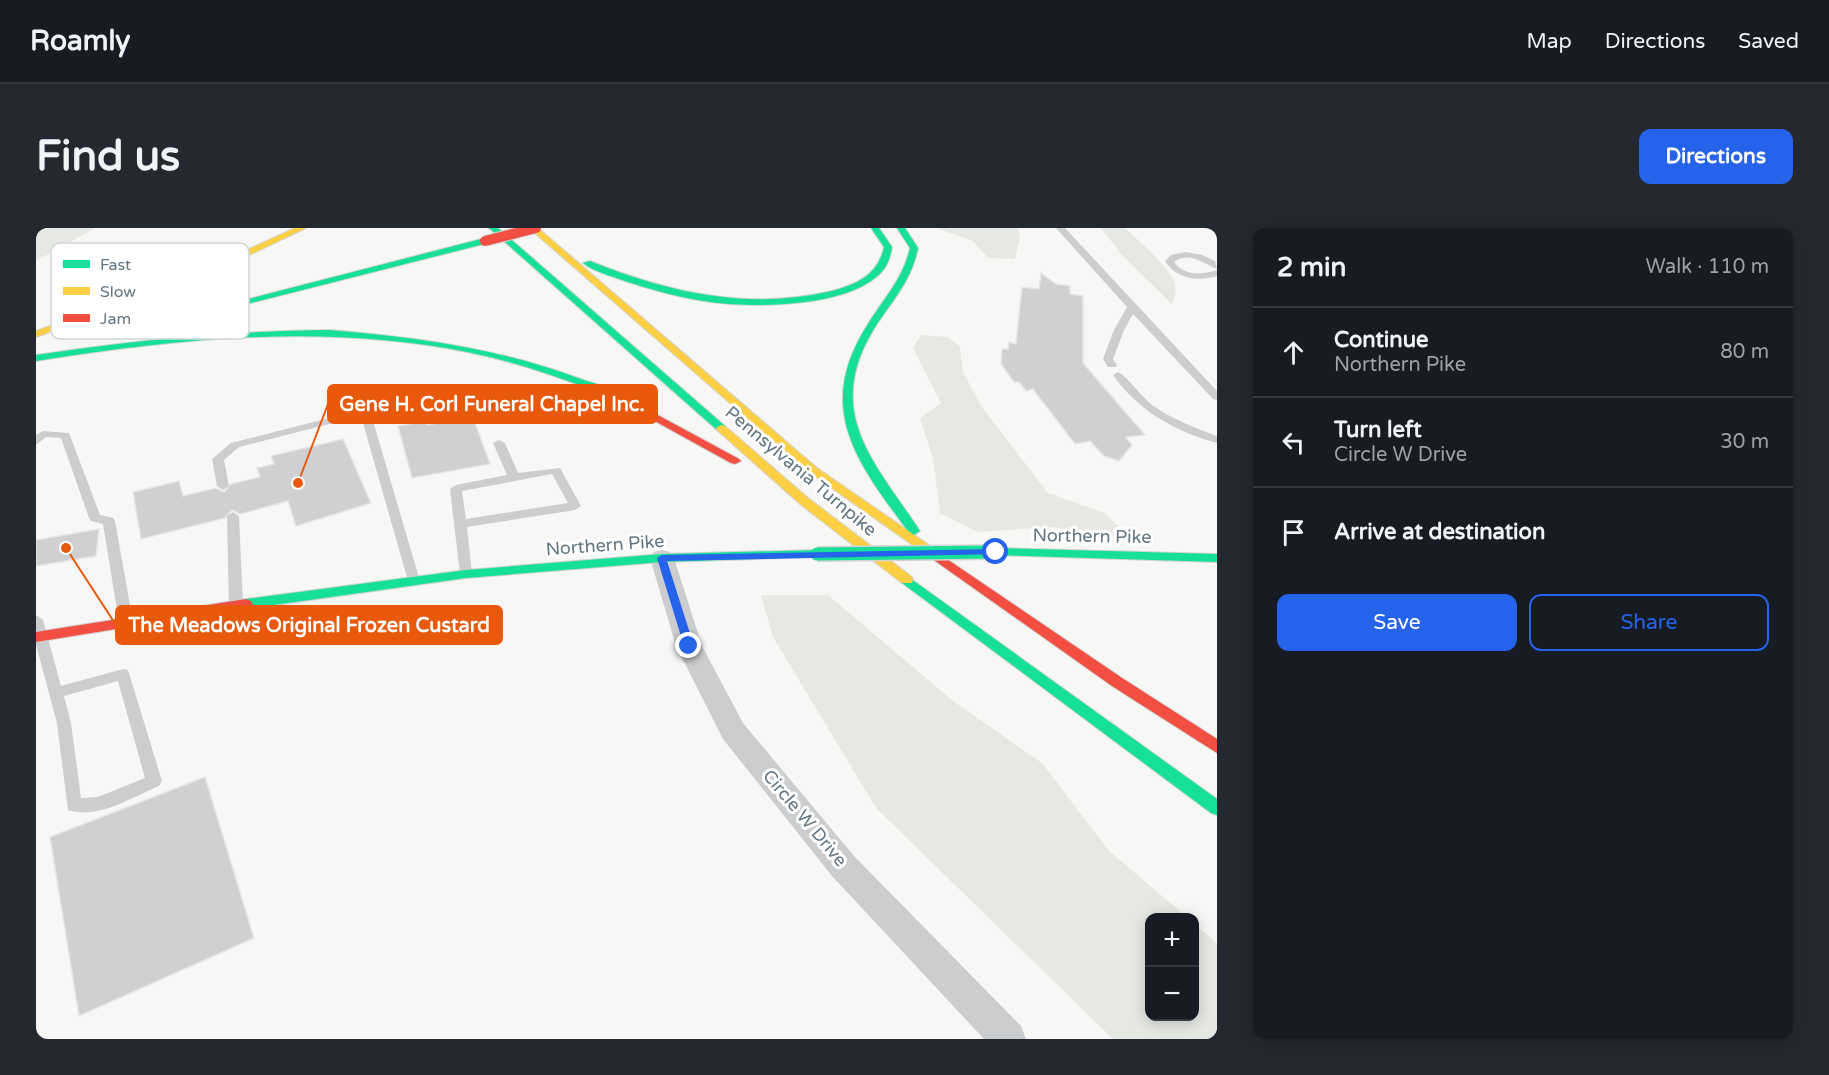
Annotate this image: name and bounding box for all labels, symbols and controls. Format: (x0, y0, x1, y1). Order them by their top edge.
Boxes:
text: Roamly (30, 24, 130, 58)
text: Map (1526, 29, 1572, 54)
text: Directions (1605, 29, 1705, 54)
text: Saved (1738, 29, 1799, 54)
button: Directions (1639, 129, 1793, 184)
text: Find us (36, 131, 180, 182)
legend (51, 243, 249, 339)
text: 2 min (1277, 252, 1346, 283)
text: Fast (100, 255, 131, 275)
text: Walk · 110 m (1646, 255, 1769, 279)
text: Slow (100, 282, 136, 302)
text: Jam (100, 309, 131, 329)
text: Continue (1334, 327, 1429, 353)
icon: ahead (1277, 336, 1310, 369)
text: 80 m (1720, 340, 1769, 364)
text: Northern Pike (1334, 353, 1466, 377)
callout: Gene H. Corl Funeral Chapel Inc. (328, 385, 657, 423)
text: Gene H. Corl Funeral Chapel Inc. (339, 393, 645, 417)
street label: Pennsylvania Turnpike (721, 401, 881, 541)
text: Turn left (1334, 417, 1422, 443)
icon: left (1277, 426, 1310, 459)
text: 30 m (1720, 430, 1769, 454)
text: Circle W Drive (1334, 443, 1467, 467)
icon: arrive (1277, 516, 1310, 549)
text: Arrive at destination (1334, 519, 1545, 545)
street label: Northern Pike (1032, 524, 1152, 548)
street label: Northern Pike (545, 530, 665, 560)
route start (982, 538, 1008, 564)
button: Save (1277, 594, 1517, 651)
button: Share (1529, 594, 1769, 651)
callout: The Meadows Original Frozen Custard (116, 606, 502, 644)
text: The Meadows Original Frozen Custard (127, 614, 490, 638)
route end (675, 632, 701, 658)
street label: Circle W Drive (758, 765, 852, 871)
map controls (1145, 913, 1199, 1021)
button: + (1145, 913, 1199, 967)
button: − (1145, 967, 1199, 1021)

